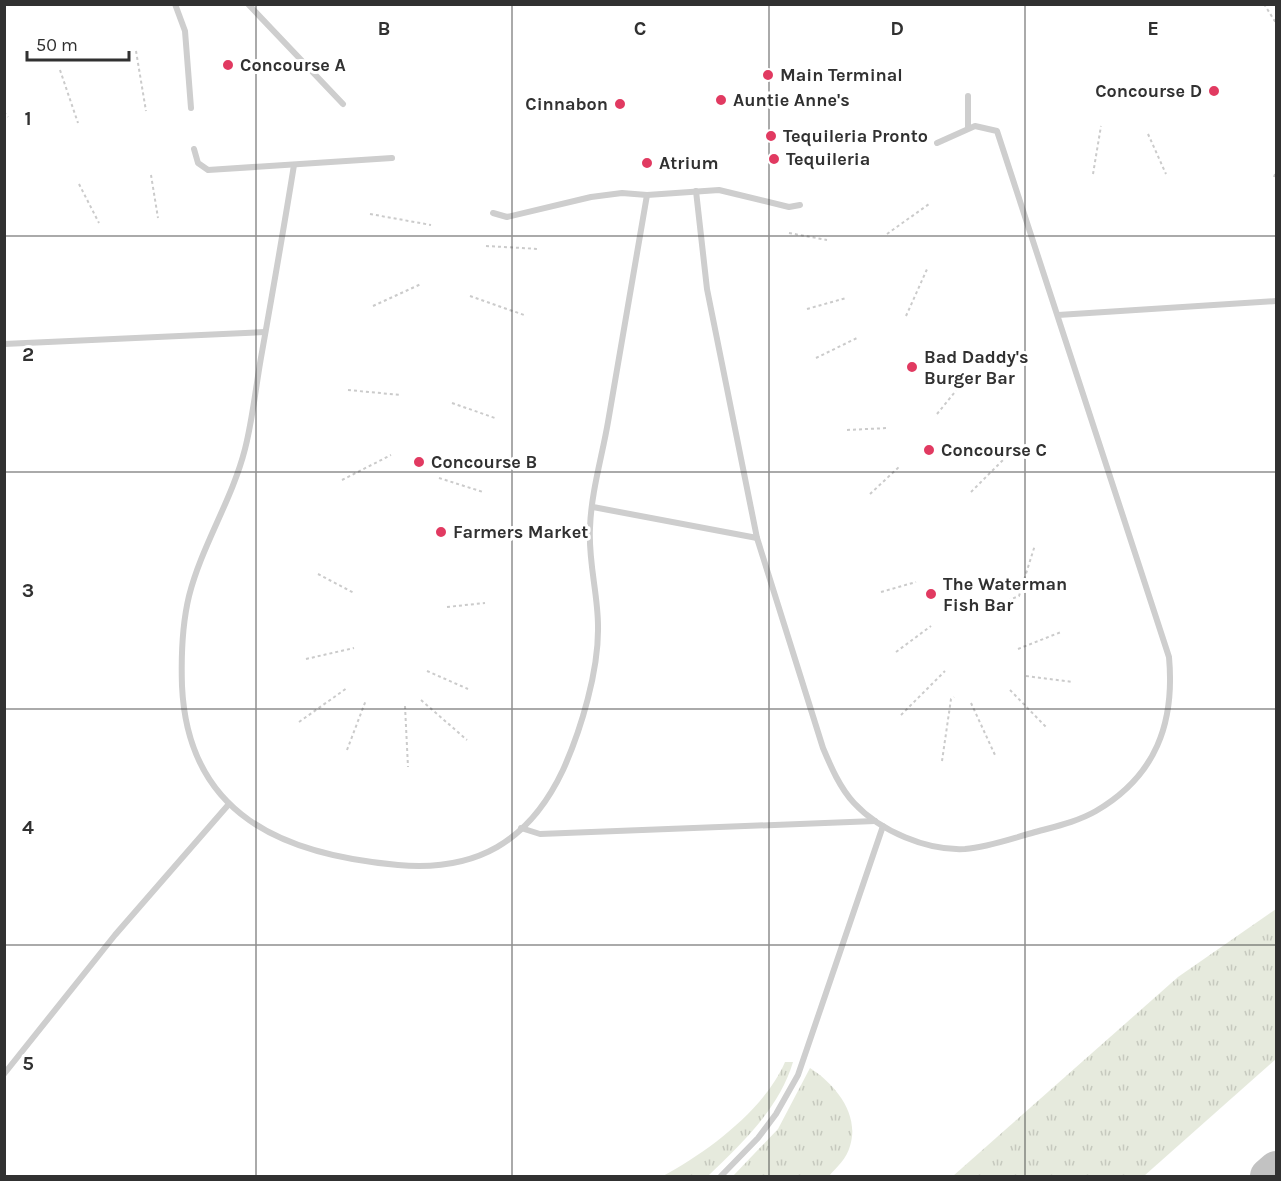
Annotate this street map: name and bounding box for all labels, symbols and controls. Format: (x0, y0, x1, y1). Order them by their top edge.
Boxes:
text: B (378, 17, 390, 40)
text: C (634, 17, 646, 40)
text: D (890, 17, 904, 40)
text: E (1147, 17, 1159, 40)
scale bar (27, 24, 129, 62)
text: 50 m (36, 34, 78, 56)
place label: Concourse A (240, 54, 346, 76)
marker: Concourse A (221, 58, 235, 72)
place label: Main Terminal (780, 64, 903, 86)
marker: Main Terminal (761, 68, 775, 82)
place label: Concourse D (1095, 80, 1202, 102)
marker: Concourse D (1207, 84, 1221, 98)
place label: Auntie Anne's (733, 89, 850, 111)
place label: Cinnabon (525, 93, 608, 115)
marker: Auntie Anne's (714, 93, 728, 107)
marker: Cinnabon (613, 97, 627, 111)
text: 1 (24, 107, 32, 130)
place label: Tequileria Pronto (783, 125, 928, 147)
marker: Tequileria Pronto (764, 129, 778, 143)
place label: Tequileria (786, 148, 870, 170)
place label: Atrium (659, 152, 719, 174)
marker: Tequileria (767, 152, 781, 166)
marker: Atrium (640, 156, 654, 170)
text: 2 (22, 343, 34, 366)
place label: Bad Daddy's Burger Bar (924, 346, 1029, 389)
marker: Bad Daddy's Burger Bar (905, 360, 919, 374)
place label: Concourse C (941, 439, 1047, 461)
marker: Concourse C (922, 443, 936, 457)
place label: Concourse B (431, 451, 537, 473)
marker: Concourse B (412, 455, 426, 469)
place label: Farmers Market (453, 521, 588, 543)
marker: Farmers Market (434, 525, 448, 539)
place label: The Waterman Fish Bar (943, 573, 1067, 616)
text: 3 (22, 579, 34, 602)
marker: The Waterman Fish Bar (924, 587, 938, 601)
text: 4 (22, 816, 34, 839)
text: 5 (22, 1052, 34, 1075)

